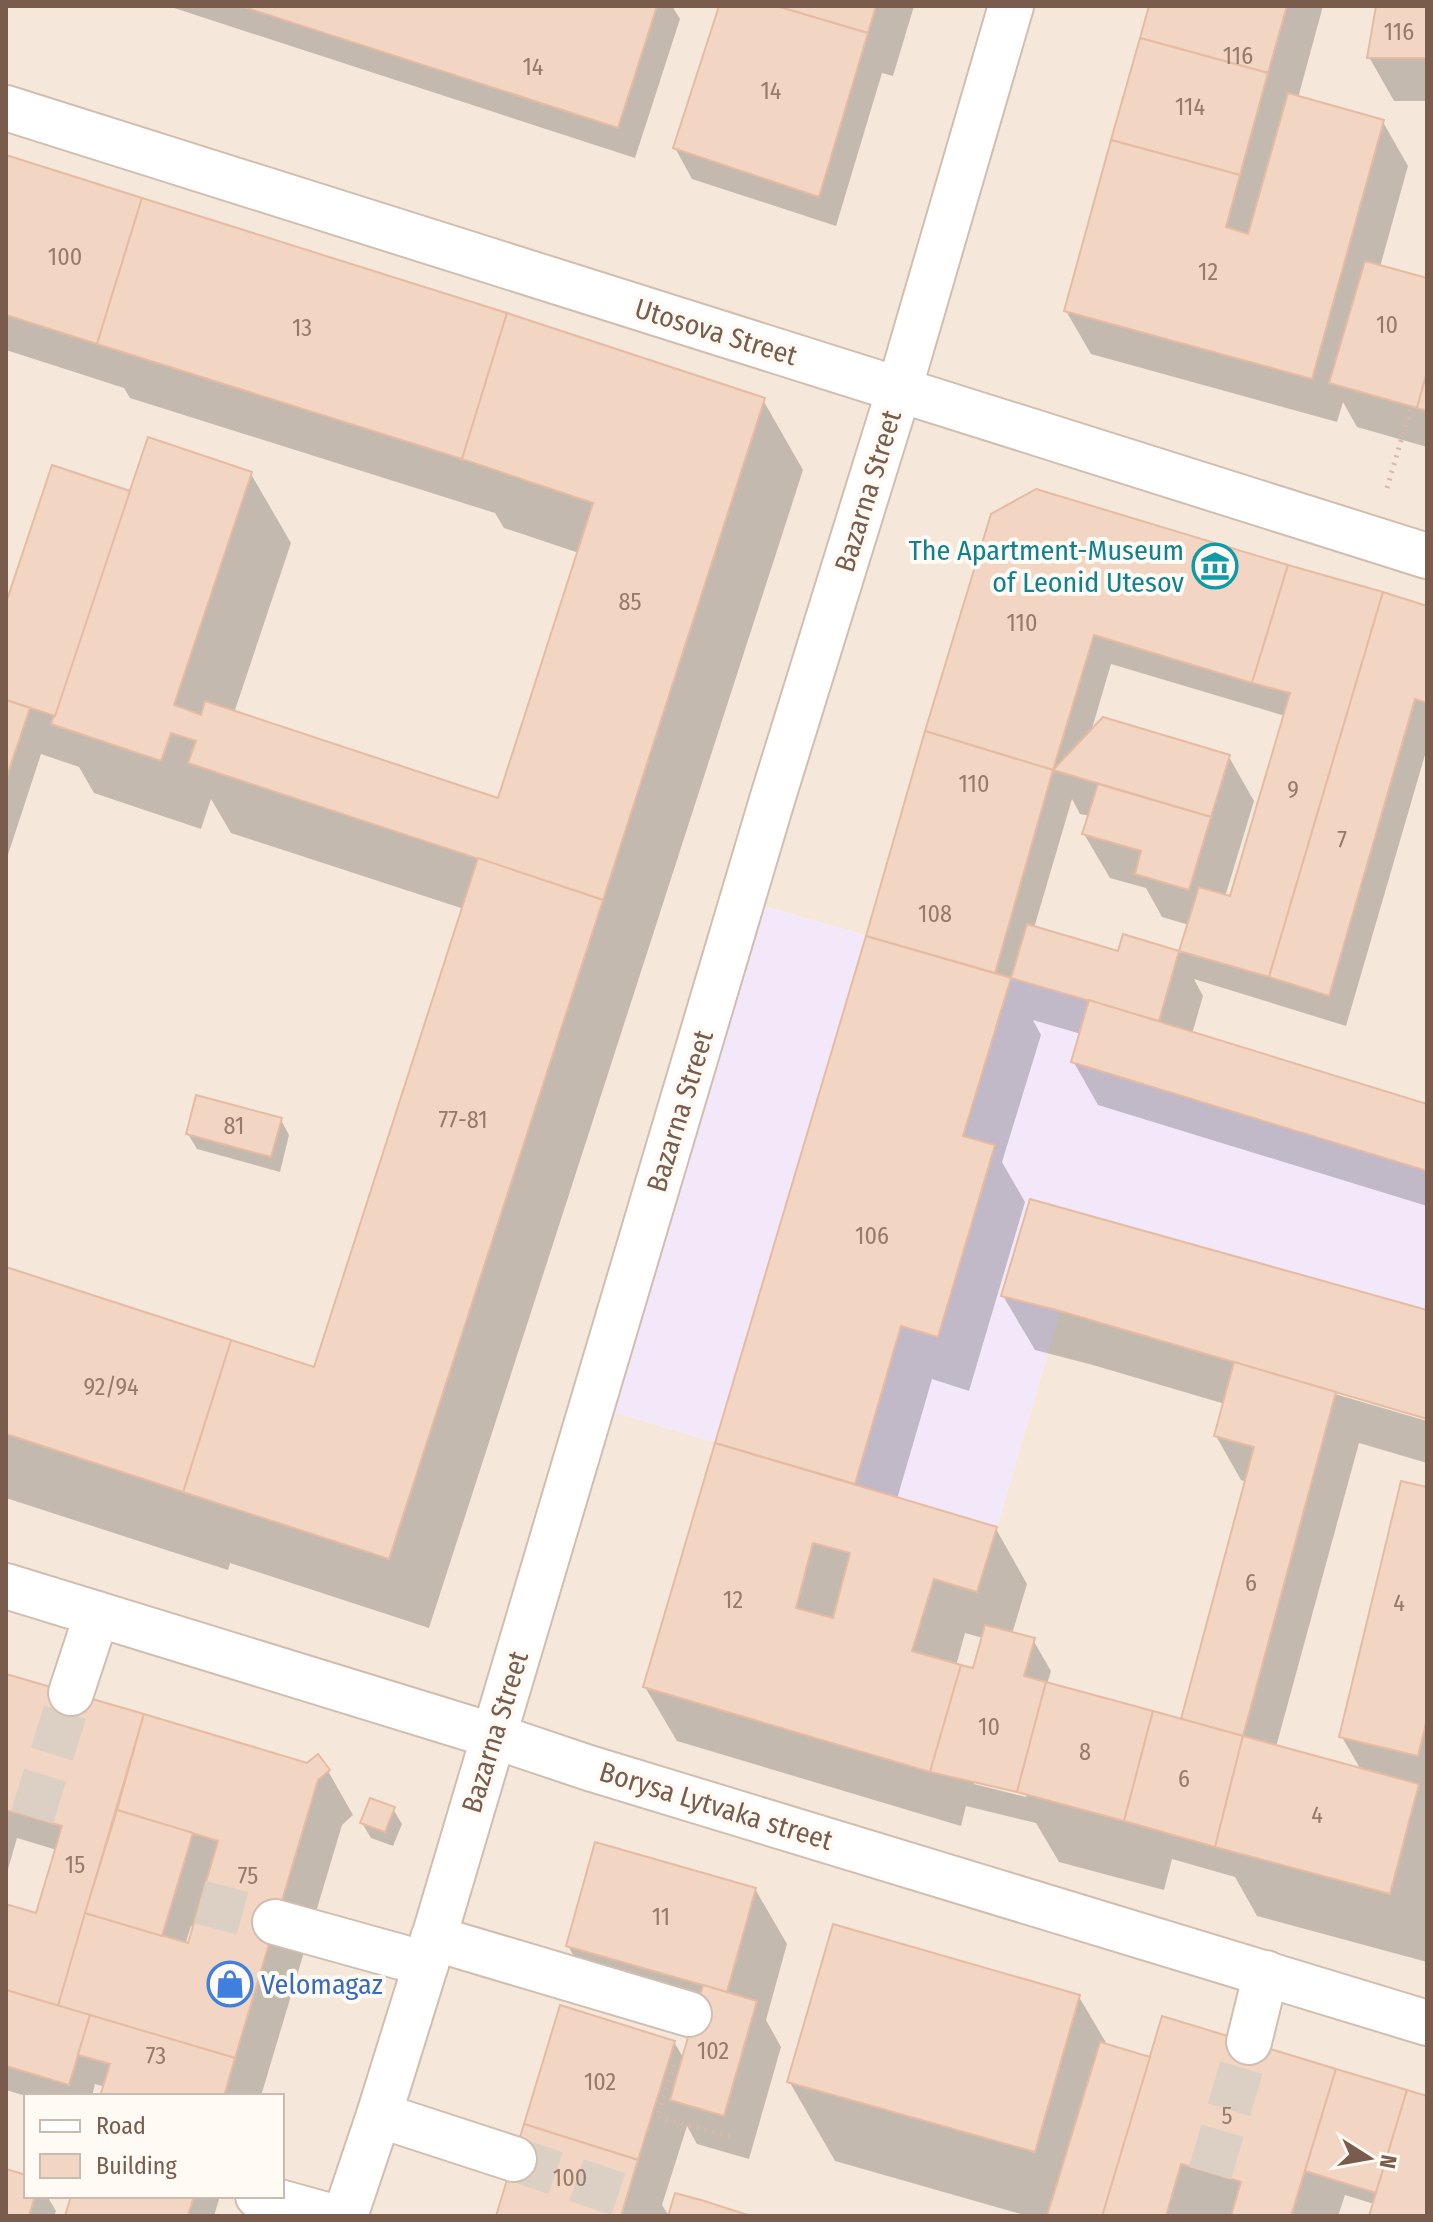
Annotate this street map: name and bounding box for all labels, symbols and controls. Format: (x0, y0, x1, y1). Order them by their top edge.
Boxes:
house number: 116 (1384, 18, 1414, 46)
house number: 116 (1223, 42, 1253, 70)
house number: 14 (523, 53, 543, 81)
house number: 14 (761, 77, 781, 105)
house number: 114 (1175, 93, 1205, 121)
house number: 100 (48, 243, 82, 271)
house number: 12 (1198, 258, 1218, 286)
street label: Utosova Street (631, 292, 802, 373)
house number: 10 (1376, 311, 1398, 339)
house number: 13 (292, 314, 312, 342)
street label: Bazarna Street (828, 405, 908, 576)
place label: The Apartment-Museum of Leonid Utesov (909, 534, 1185, 599)
museum icon: The Apartment-Museum of Leonid Utesov (1191, 542, 1239, 590)
house number: 85 (618, 588, 642, 616)
house number: 110 (1007, 609, 1037, 637)
house number: 110 (959, 770, 989, 798)
house number: 9 (1287, 776, 1299, 804)
house number: 7 (1337, 826, 1347, 854)
house number: 108 (918, 900, 952, 928)
street label: Bazarna Street (640, 1025, 720, 1196)
house number: 77-81 (438, 1106, 488, 1134)
house number: 81 (224, 1112, 244, 1140)
house number: 106 (855, 1222, 889, 1250)
house number: 92/94 (83, 1373, 139, 1401)
house number: 6 (1245, 1569, 1257, 1597)
house number: 12 (723, 1586, 743, 1614)
house number: 4 (1393, 1589, 1405, 1617)
street label: Bazarna Street (455, 1646, 535, 1817)
house number: 10 (978, 1713, 1000, 1741)
house number: 8 (1079, 1738, 1091, 1766)
street label: Borysa Lytvaka street (595, 1755, 837, 1857)
house number: 6 (1178, 1765, 1190, 1793)
house number: 4 (1311, 1801, 1323, 1829)
house number: 15 (65, 1851, 85, 1879)
house number: 75 (238, 1862, 258, 1890)
house number: 11 (652, 1903, 670, 1931)
shop icon: Velomagaz (206, 1960, 254, 2008)
place label: Velomagaz (261, 1968, 383, 2001)
house number: 102 (697, 2037, 729, 2065)
house number: 73 (146, 2042, 166, 2070)
house number: 102 (584, 2068, 616, 2096)
legend (24, 2094, 284, 2198)
house number: 5 (1221, 2102, 1233, 2130)
text: Road (96, 2112, 146, 2140)
north arrow (1329, 2118, 1409, 2198)
text: Building (96, 2152, 178, 2180)
text: N (1374, 2153, 1403, 2171)
house number: 100 (553, 2164, 587, 2192)

